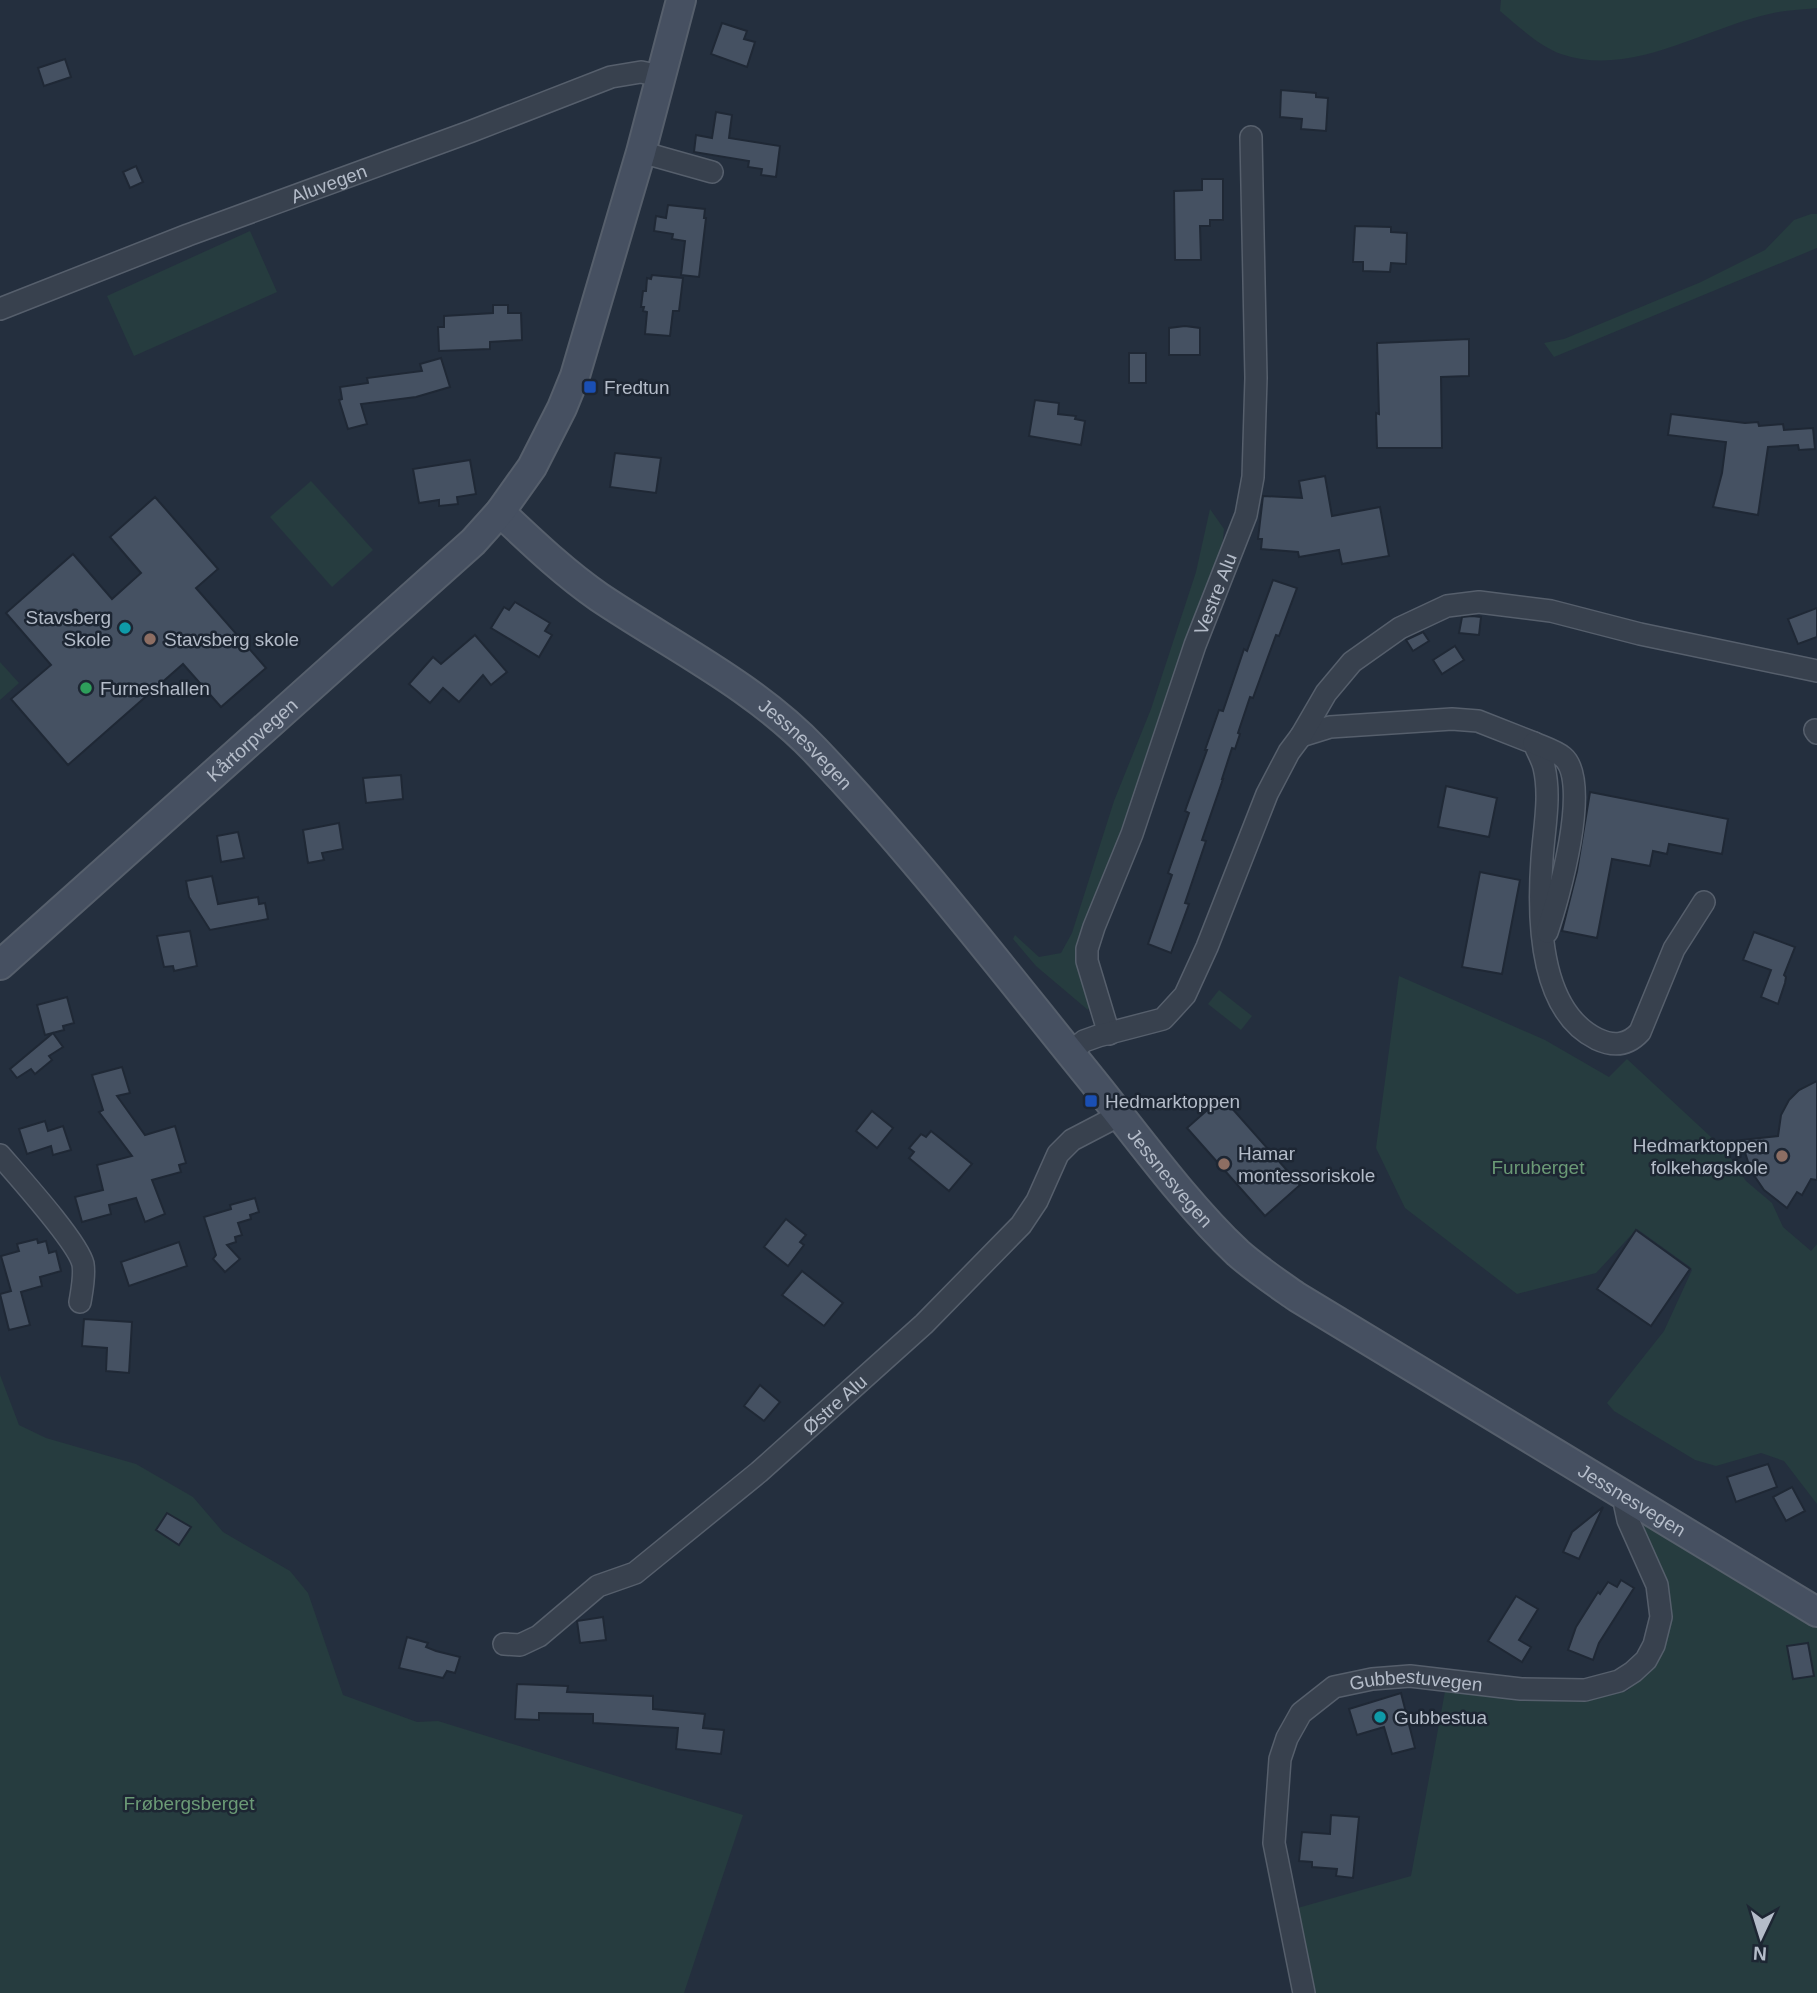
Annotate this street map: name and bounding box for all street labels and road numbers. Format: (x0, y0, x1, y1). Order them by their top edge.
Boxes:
street label: Aluvegen (288, 160, 370, 207)
street label: Vestre Alu (1190, 550, 1240, 638)
street label: Kårtorpvegen (202, 694, 301, 786)
street label: Jessnesvegen (755, 694, 857, 794)
street label: Jessnesvegen (1123, 1124, 1217, 1231)
street label: Østre Alu (798, 1370, 871, 1438)
street label: Jessnesvegen (1575, 1460, 1690, 1540)
street label: Gubbestuvegen (1347, 1665, 1484, 1695)

